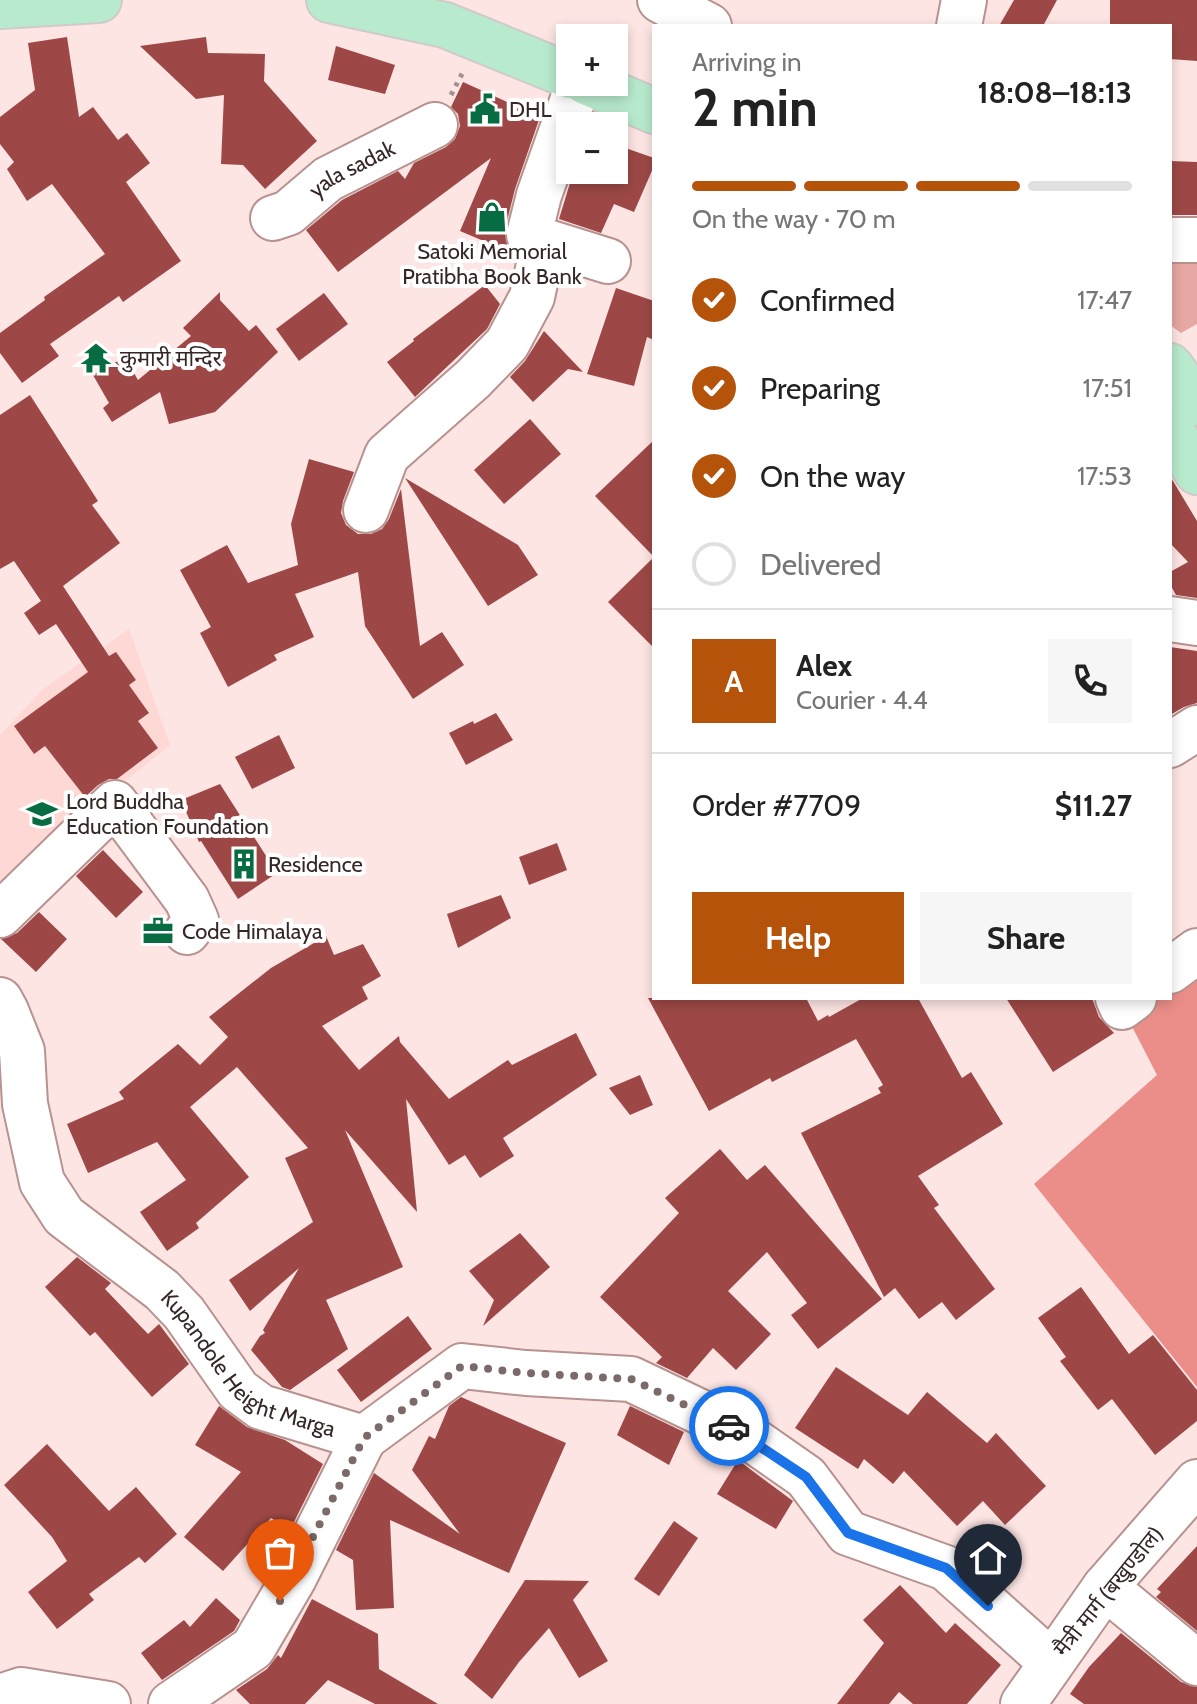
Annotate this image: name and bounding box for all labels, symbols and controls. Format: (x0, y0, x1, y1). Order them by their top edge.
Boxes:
map controls (556, 24, 628, 184)
button: + (556, 24, 628, 96)
text: Arriving in (692, 46, 802, 78)
text: 18:08–18:13 (978, 74, 1132, 111)
text: 2 min (692, 76, 818, 139)
public building icon: DHL (468, 92, 502, 126)
place label: DHL (509, 96, 552, 123)
button: − (556, 112, 628, 184)
street label: yala sadak (303, 134, 400, 204)
shop icon: Satoki Memorial Pratibha Book Bank (475, 200, 509, 234)
text: On the way · 70 m (692, 203, 896, 235)
place label: Satoki Memorial Pratibha Book Bank (402, 238, 582, 290)
icon: check (692, 278, 736, 322)
text: Confirmed (760, 282, 895, 319)
text: 17:47 (1077, 284, 1132, 316)
temple icon: कुमारी मन्दिर (79, 341, 113, 375)
place label: कुमारी मन्दिर (120, 345, 223, 373)
icon: check (692, 366, 736, 410)
text: Preparing (760, 370, 880, 407)
text: 17:51 (1082, 372, 1132, 404)
icon: check (692, 454, 736, 498)
text: On the way (760, 458, 905, 495)
text: 17:53 (1077, 460, 1132, 492)
text: Delivered (760, 546, 881, 583)
button: phone (1048, 639, 1132, 723)
text: Alex (796, 647, 852, 684)
text: A (725, 663, 743, 700)
text: Courier · 4.4 (796, 684, 928, 716)
text: Order #7709 (692, 787, 861, 824)
text: $11.27 (1055, 787, 1132, 824)
place label: Lord Buddha Education Foundation (66, 788, 269, 840)
school or university icon: Lord Buddha Education Foundation (25, 797, 59, 831)
building icon: Residence (227, 847, 261, 881)
place label: Residence (268, 851, 363, 878)
button: Help (692, 892, 904, 984)
button: Share (920, 892, 1132, 984)
office icon: Code Himalaya (141, 914, 175, 948)
place label: Code Himalaya (182, 918, 323, 945)
street label: Kupandole Height Marga (155, 1284, 339, 1443)
courier (689, 1386, 769, 1466)
icon: car (707, 1404, 751, 1448)
pin (246, 1519, 314, 1601)
street label: मैत्री मार्ग (बखुण्डोल) (1048, 1521, 1170, 1662)
pin (954, 1524, 1022, 1606)
icon: bag (258, 1531, 302, 1575)
icon: home (966, 1536, 1010, 1580)

